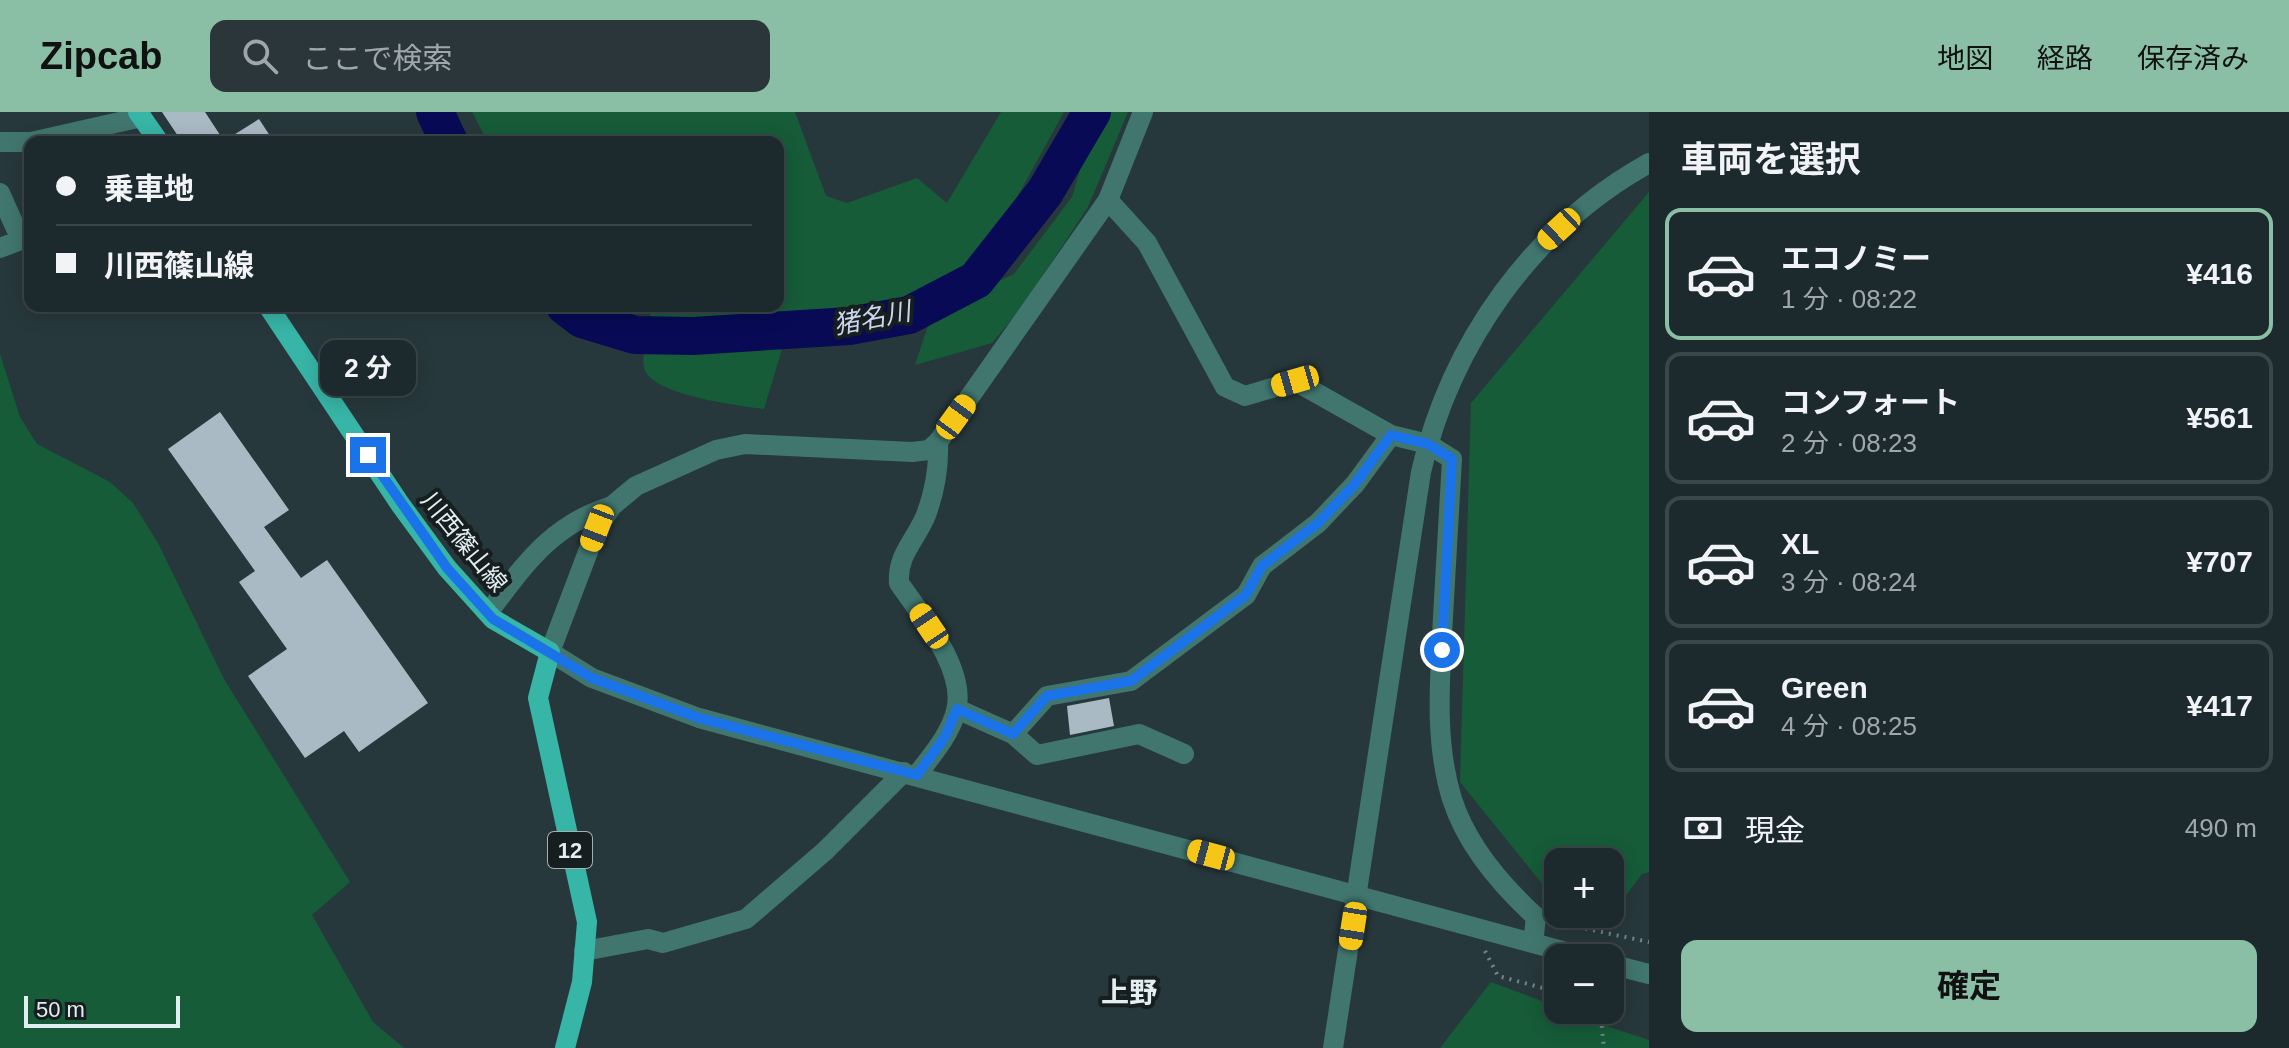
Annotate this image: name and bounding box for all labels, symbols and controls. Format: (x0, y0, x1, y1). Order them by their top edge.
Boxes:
search box (210, 20, 770, 92)
icon: search (238, 34, 282, 78)
text: Zipcab (40, 35, 162, 77)
text: ここで検索 (302, 42, 452, 75)
text: 地図 (1937, 43, 1993, 74)
text: 経路 (2037, 43, 2093, 74)
text: 保存済み (2137, 43, 2249, 74)
text: 車両を選択 (1681, 139, 1861, 180)
text: 乗車地 (104, 172, 194, 205)
car (1533, 204, 1585, 254)
icon: car (1685, 238, 1757, 310)
text: エコノミー (1781, 242, 1931, 275)
text: 川西篠山線 (104, 249, 254, 282)
text: ¥416 (2186, 257, 2253, 290)
text: 1 分 · 08:22 (1781, 284, 1917, 314)
water label: 猪名川 (831, 295, 916, 340)
callout: 2 分 (320, 339, 416, 395)
text: 2 分 (344, 353, 392, 383)
car (1269, 363, 1321, 399)
icon: car (1685, 382, 1757, 454)
text: コンフォート (1781, 386, 1960, 419)
car (932, 391, 980, 443)
text: ¥561 (2186, 401, 2253, 434)
text: 2 分 · 08:23 (1781, 428, 1917, 458)
route end (350, 437, 386, 473)
street label: 川西篠山線 (416, 487, 513, 597)
car (577, 501, 617, 555)
icon: car (1685, 526, 1757, 598)
text: XL (1781, 527, 1819, 560)
text: ¥707 (2186, 545, 2253, 578)
text: 3 分 · 08:24 (1781, 567, 1917, 597)
car (906, 599, 952, 653)
route start (1424, 632, 1460, 668)
icon: car (1685, 670, 1757, 742)
text: Green (1781, 671, 1868, 704)
text: ¥417 (2186, 689, 2253, 722)
text: 4 分 · 08:25 (1781, 711, 1917, 741)
icon: cash (1681, 806, 1725, 850)
text: 490 m (2185, 813, 2257, 843)
text: 現金 (1745, 814, 1805, 847)
road number: 12 (548, 832, 592, 868)
car (1185, 837, 1237, 873)
map controls (1544, 848, 1624, 1024)
button: + (1544, 848, 1624, 928)
car (1337, 900, 1369, 952)
button: 確定 (1681, 940, 2257, 1032)
button: − (1544, 944, 1624, 1024)
district label: 上野 (1101, 977, 1157, 1008)
scale bar (24, 992, 180, 1028)
text: 50 m (36, 997, 85, 1022)

